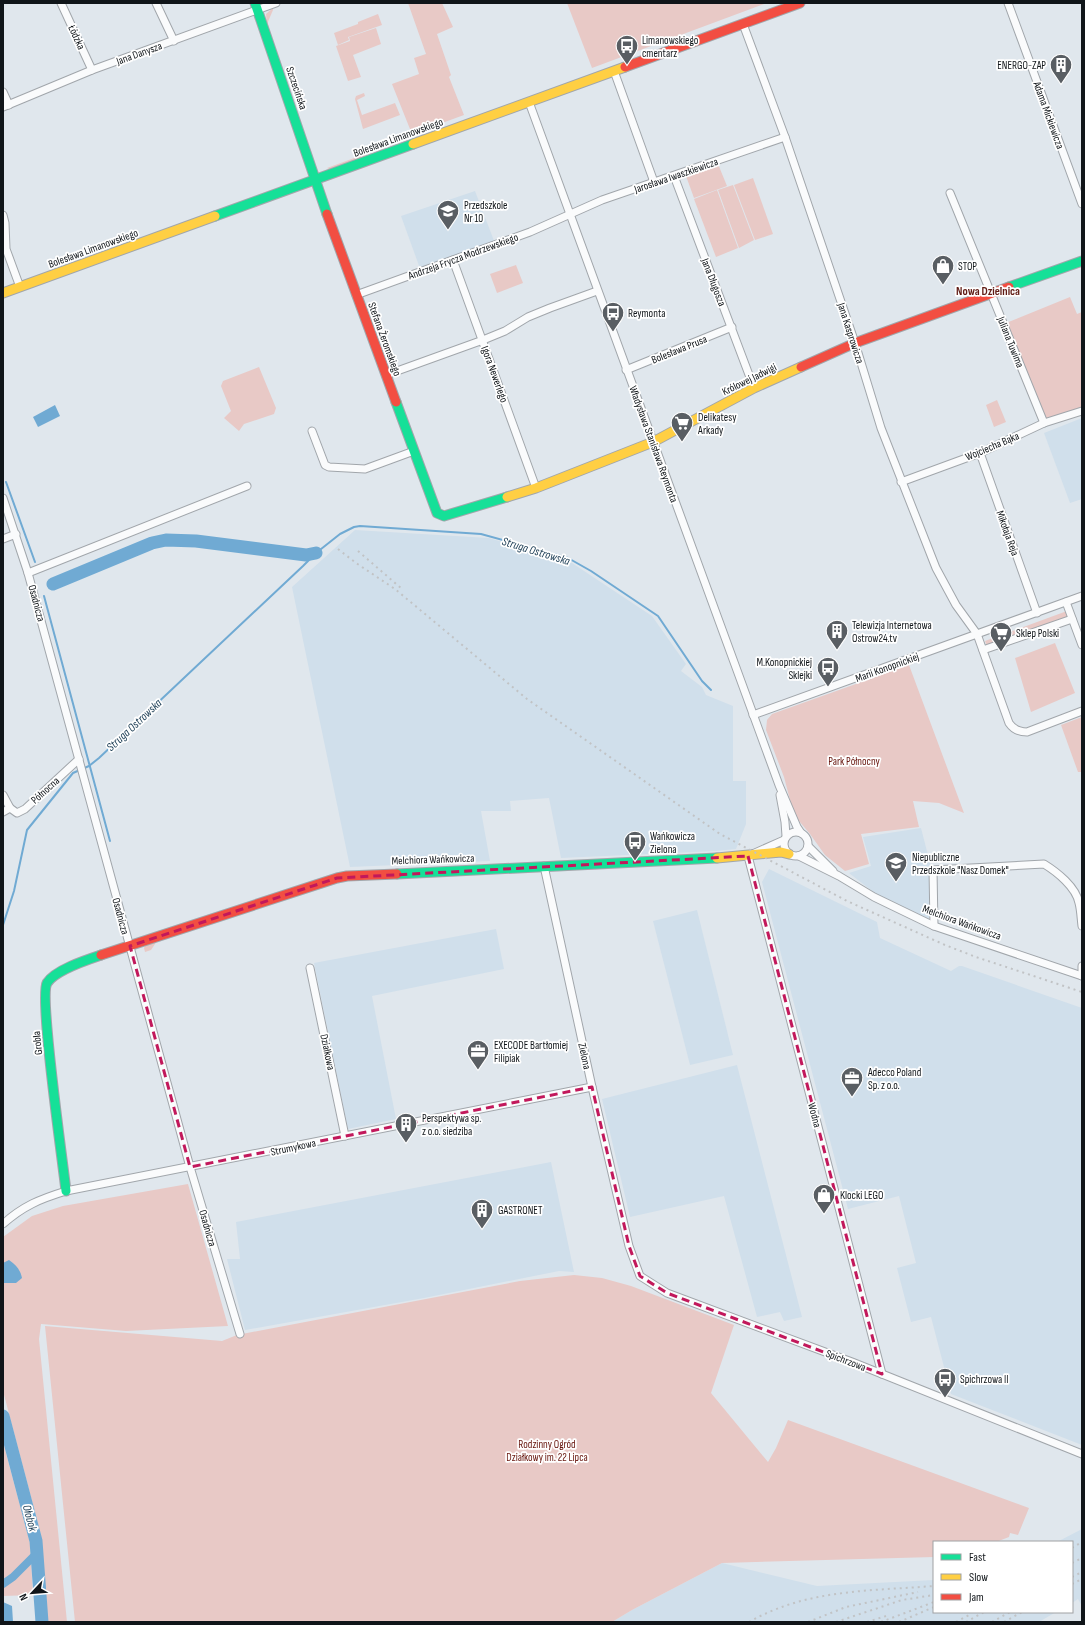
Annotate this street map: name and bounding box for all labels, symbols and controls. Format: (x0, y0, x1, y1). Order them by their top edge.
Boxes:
street label: Łódzka (65, 22, 88, 52)
bus stop icon: Limanowskiego cmentarz (614, 33, 640, 66)
place label: Limanowskiego cmentarz (642, 34, 699, 60)
street label: Jana Danysza (114, 39, 164, 68)
building icon: ENERGO-ZAP (1048, 52, 1074, 85)
place label: ENERGO-ZAP (997, 59, 1046, 72)
street label: Szczecińska (283, 65, 310, 111)
street label: Adama Mickiewicza (1030, 79, 1067, 151)
street label: Bolesława Limanowskiego (352, 115, 445, 160)
street label: Jarosława Iwaszkiewicza (632, 155, 720, 196)
school or university icon: Przedszkole Nr 10 (435, 198, 461, 231)
place label: Przedszkole Nr 10 (464, 199, 507, 225)
street label: Bolesława Limanowskiego (47, 226, 140, 271)
street label: Andrzeja Frycza Modrzewskiego (405, 230, 520, 283)
shop icon: STOP (930, 253, 956, 286)
street label: Jana Długosza (698, 256, 729, 308)
place label: STOP (958, 260, 977, 273)
district label: Nowa Dzielnica (956, 284, 1020, 299)
street label: Stefana Żeromskiego (365, 300, 405, 378)
bus stop icon: Reymonta (600, 300, 626, 333)
street label: Jana Kasprowicza (834, 300, 866, 365)
place label: Reymonta (628, 307, 666, 320)
street label: Juliana Tuwima (994, 314, 1027, 370)
street label: Bolesława Prusa (650, 332, 709, 366)
street label: Igora Newerlego (478, 344, 511, 405)
street label: Królowej Jadwigi (720, 361, 779, 398)
street label: Władysława Stanisława Reymonta (626, 384, 681, 504)
supermarket icon: Delikatesy Arkady (669, 410, 695, 443)
place label: Delikatesy Arkady (697, 411, 737, 437)
street label: Wojciecha Bąka (963, 429, 1021, 464)
street label: Mikołaja Reja (993, 509, 1022, 557)
water label: Struga Ostrowska (500, 534, 572, 569)
street label: Osadnicza (25, 583, 48, 623)
building icon: Telewizja Internetowa Ostrow24.tv (824, 618, 850, 651)
place label: Telewizja Internetowa Ostrow24.tv (852, 619, 932, 645)
supermarket icon: Sklep Polski (988, 620, 1014, 653)
place label: Sklep Polski (1016, 627, 1059, 640)
street label: Marii Konopnickiej (854, 650, 921, 685)
bus stop icon: M.Konopnickiej Sklejki (815, 655, 841, 688)
place label: M.Konopnickiej Sklejki (756, 656, 812, 682)
water label: Struga Ostrowska (104, 696, 165, 755)
park label: Park Północny (828, 755, 881, 768)
street label: Północna (28, 774, 62, 807)
bus stop icon: Wańkowicza Zielona (622, 829, 648, 862)
place label: Wańkowicza Zielona (650, 830, 695, 856)
school or university icon: Niepubliczne Przedszkole "Nasz Domek" (883, 850, 909, 883)
place label: Niepubliczne Przedszkole "Nasz Domek" (912, 851, 1009, 877)
street label: Melchiora Wańkowicza (391, 852, 475, 867)
street label: Osadnicza (109, 896, 132, 936)
street label: Melchiora Wańkowicza (921, 902, 1003, 943)
street label: Grobla (30, 1030, 45, 1056)
street label: Działkowa (317, 1033, 338, 1071)
office icon: EXECODE Bartłomiej Filipiak (465, 1038, 491, 1071)
place label: EXECODE Bartłomiej Filipiak (494, 1039, 568, 1065)
street label: Zielona (575, 1042, 594, 1070)
office icon: Adecco Poland Sp. z o.o. (839, 1065, 865, 1098)
place label: Adecco Poland Sp. z o.o. (867, 1066, 922, 1092)
street label: Wodna (805, 1101, 824, 1129)
building icon: Perspektywa sp. z o.o. siedziba (393, 1111, 419, 1144)
place label: Perspektywa sp. z o.o. siedziba (422, 1112, 481, 1138)
street label: Strumykowa (269, 1136, 317, 1159)
shop icon: Klocki LEGO (811, 1182, 837, 1215)
place label: Klocki LEGO (840, 1189, 883, 1202)
building icon: GASTRONET (469, 1197, 495, 1230)
place label: GASTRONET (498, 1204, 543, 1217)
street label: Osadnicza (196, 1208, 219, 1248)
street label: Spichrzowa (824, 1347, 868, 1374)
bus stop icon: Spichrzowa II (932, 1366, 958, 1399)
place label: Spichrzowa II (960, 1373, 1008, 1386)
park label: Rodzinny Ogród Działkowy im. 22 Lipca (506, 1438, 588, 1464)
water label: Ołobok (19, 1503, 40, 1534)
legend (933, 1541, 1073, 1613)
text: Fast (969, 1550, 986, 1565)
text: Slow (969, 1570, 988, 1585)
north arrow (12, 1573, 52, 1613)
text: Jam (968, 1590, 984, 1605)
text: N (16, 1592, 31, 1603)

